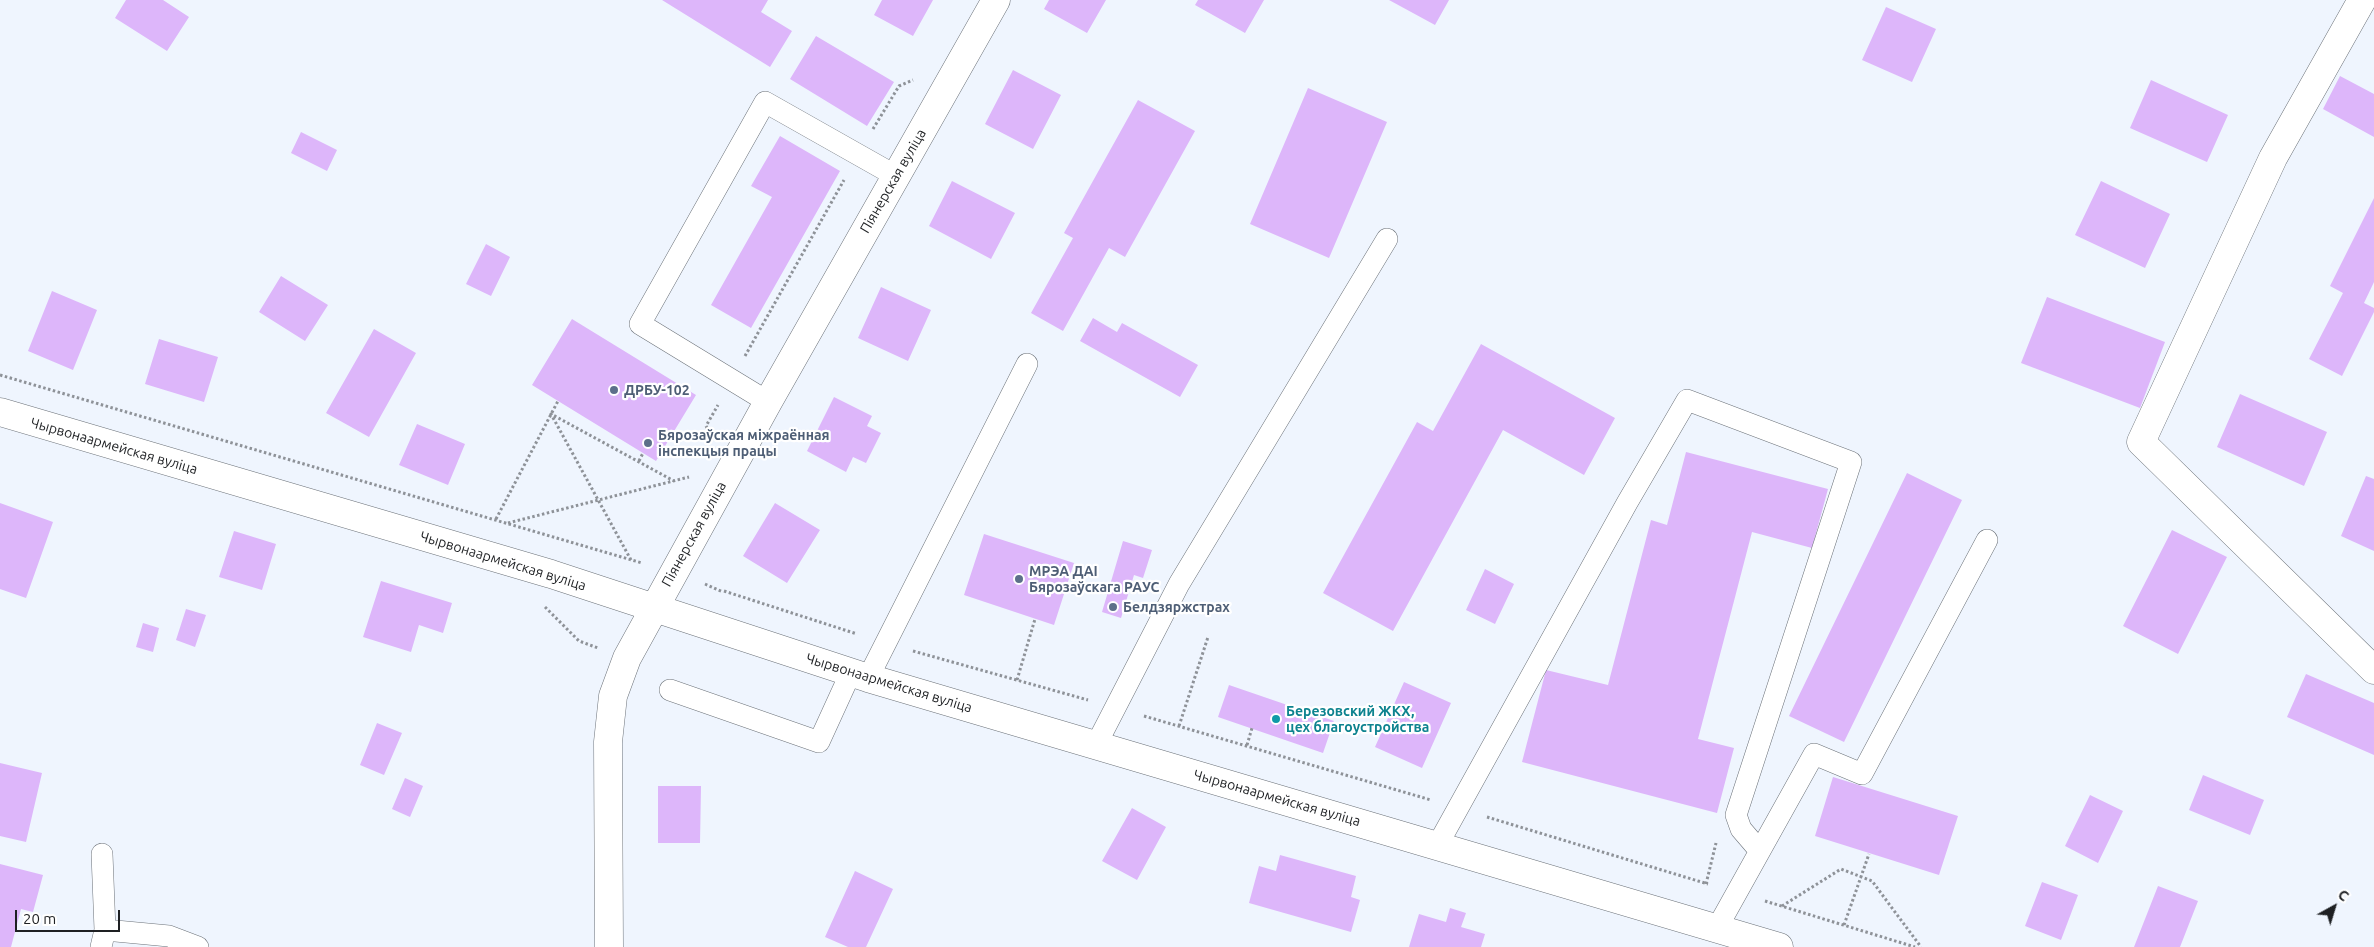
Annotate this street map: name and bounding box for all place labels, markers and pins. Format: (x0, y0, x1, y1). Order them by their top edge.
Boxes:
place label: ДРБУ-102 (624, 382, 690, 398)
marker: ДРБУ-102 (608, 384, 620, 396)
place label: Бярозаўская міжраённая інспекцыя працы (658, 427, 830, 460)
marker: Бярозаўская міжраённая інспекцыя працы (642, 437, 654, 449)
place label: МРЭА ДАІ Бярозаўскага РАУС (1029, 563, 1159, 596)
marker: МРЭА ДАІ Бярозаўскага РАУС (1013, 573, 1025, 585)
place label: Белдзяржстрах (1123, 599, 1230, 615)
marker: Белдзяржстрах (1107, 601, 1119, 613)
place label: Березовский ЖКХ, цех благоустройства (1286, 703, 1429, 736)
marker: Березовский ЖКХ, цех благоустройства (1270, 713, 1282, 725)

